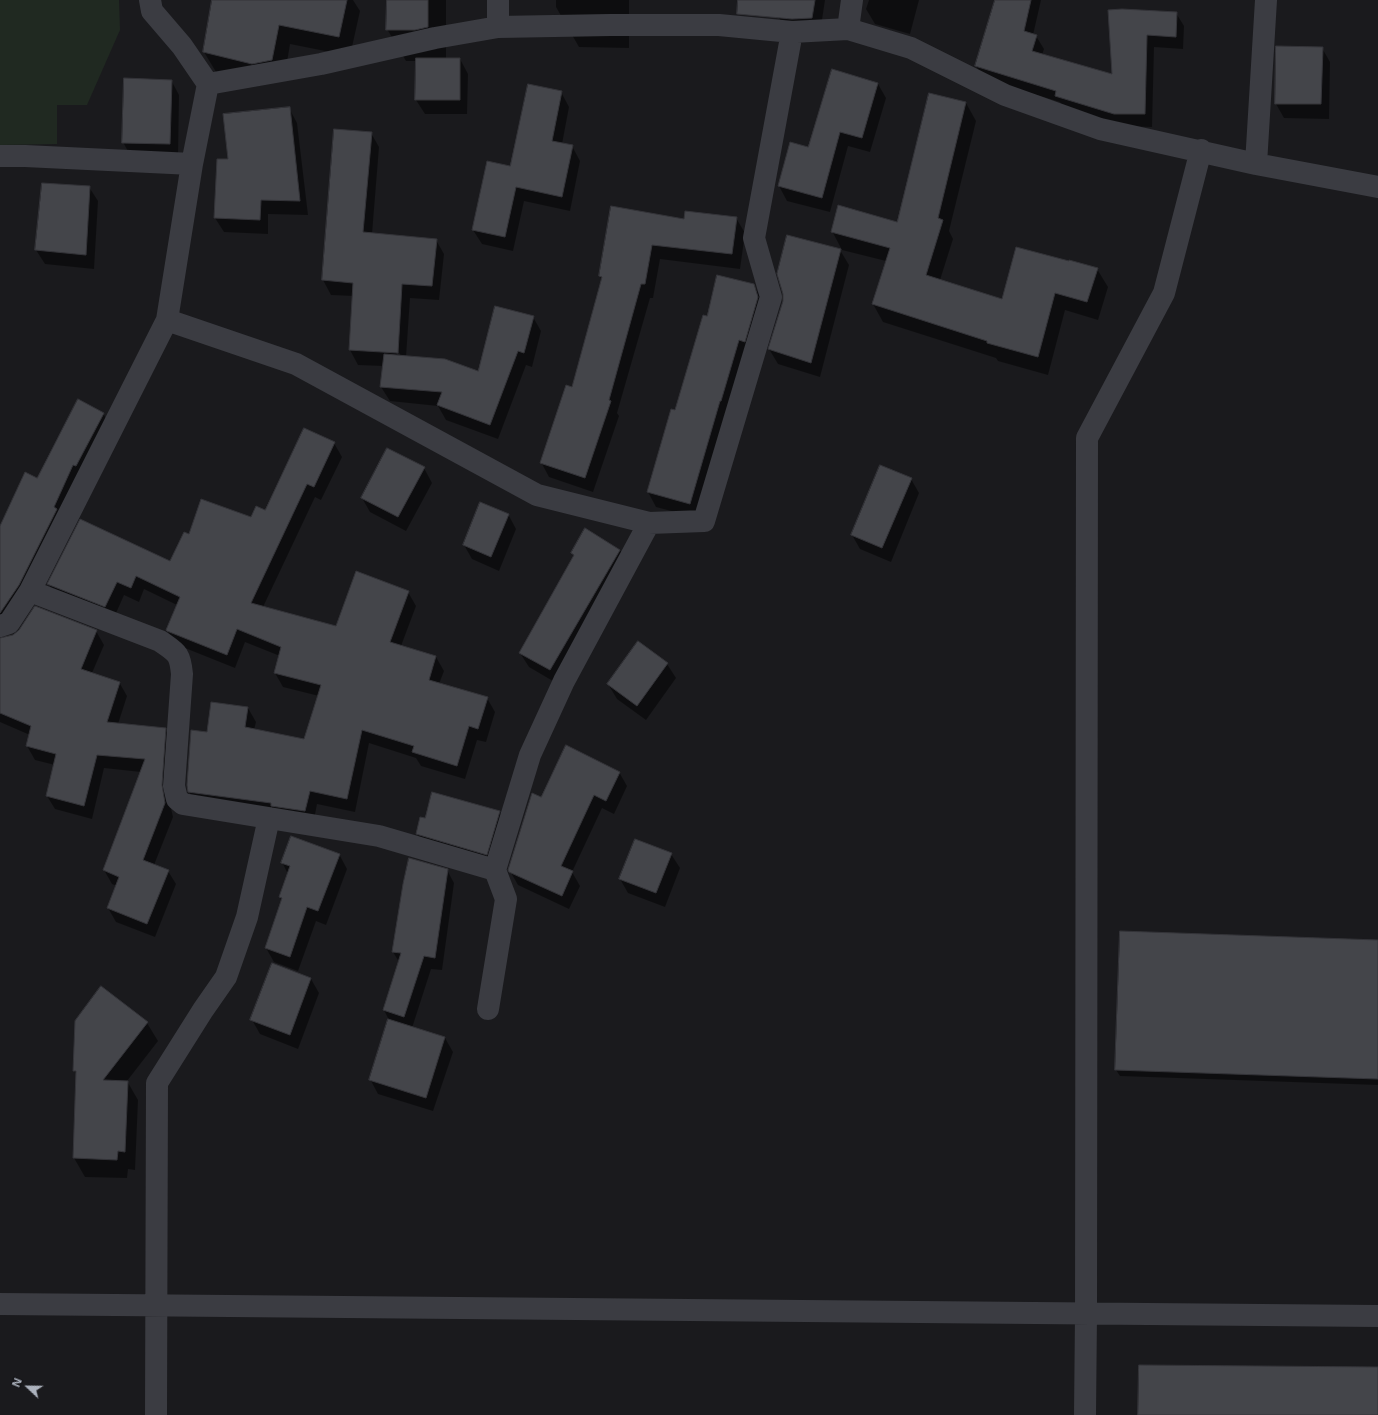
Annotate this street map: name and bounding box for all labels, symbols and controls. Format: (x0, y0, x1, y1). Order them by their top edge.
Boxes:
north arrow (8, 1367, 48, 1407)
text: N (8, 1375, 25, 1389)

